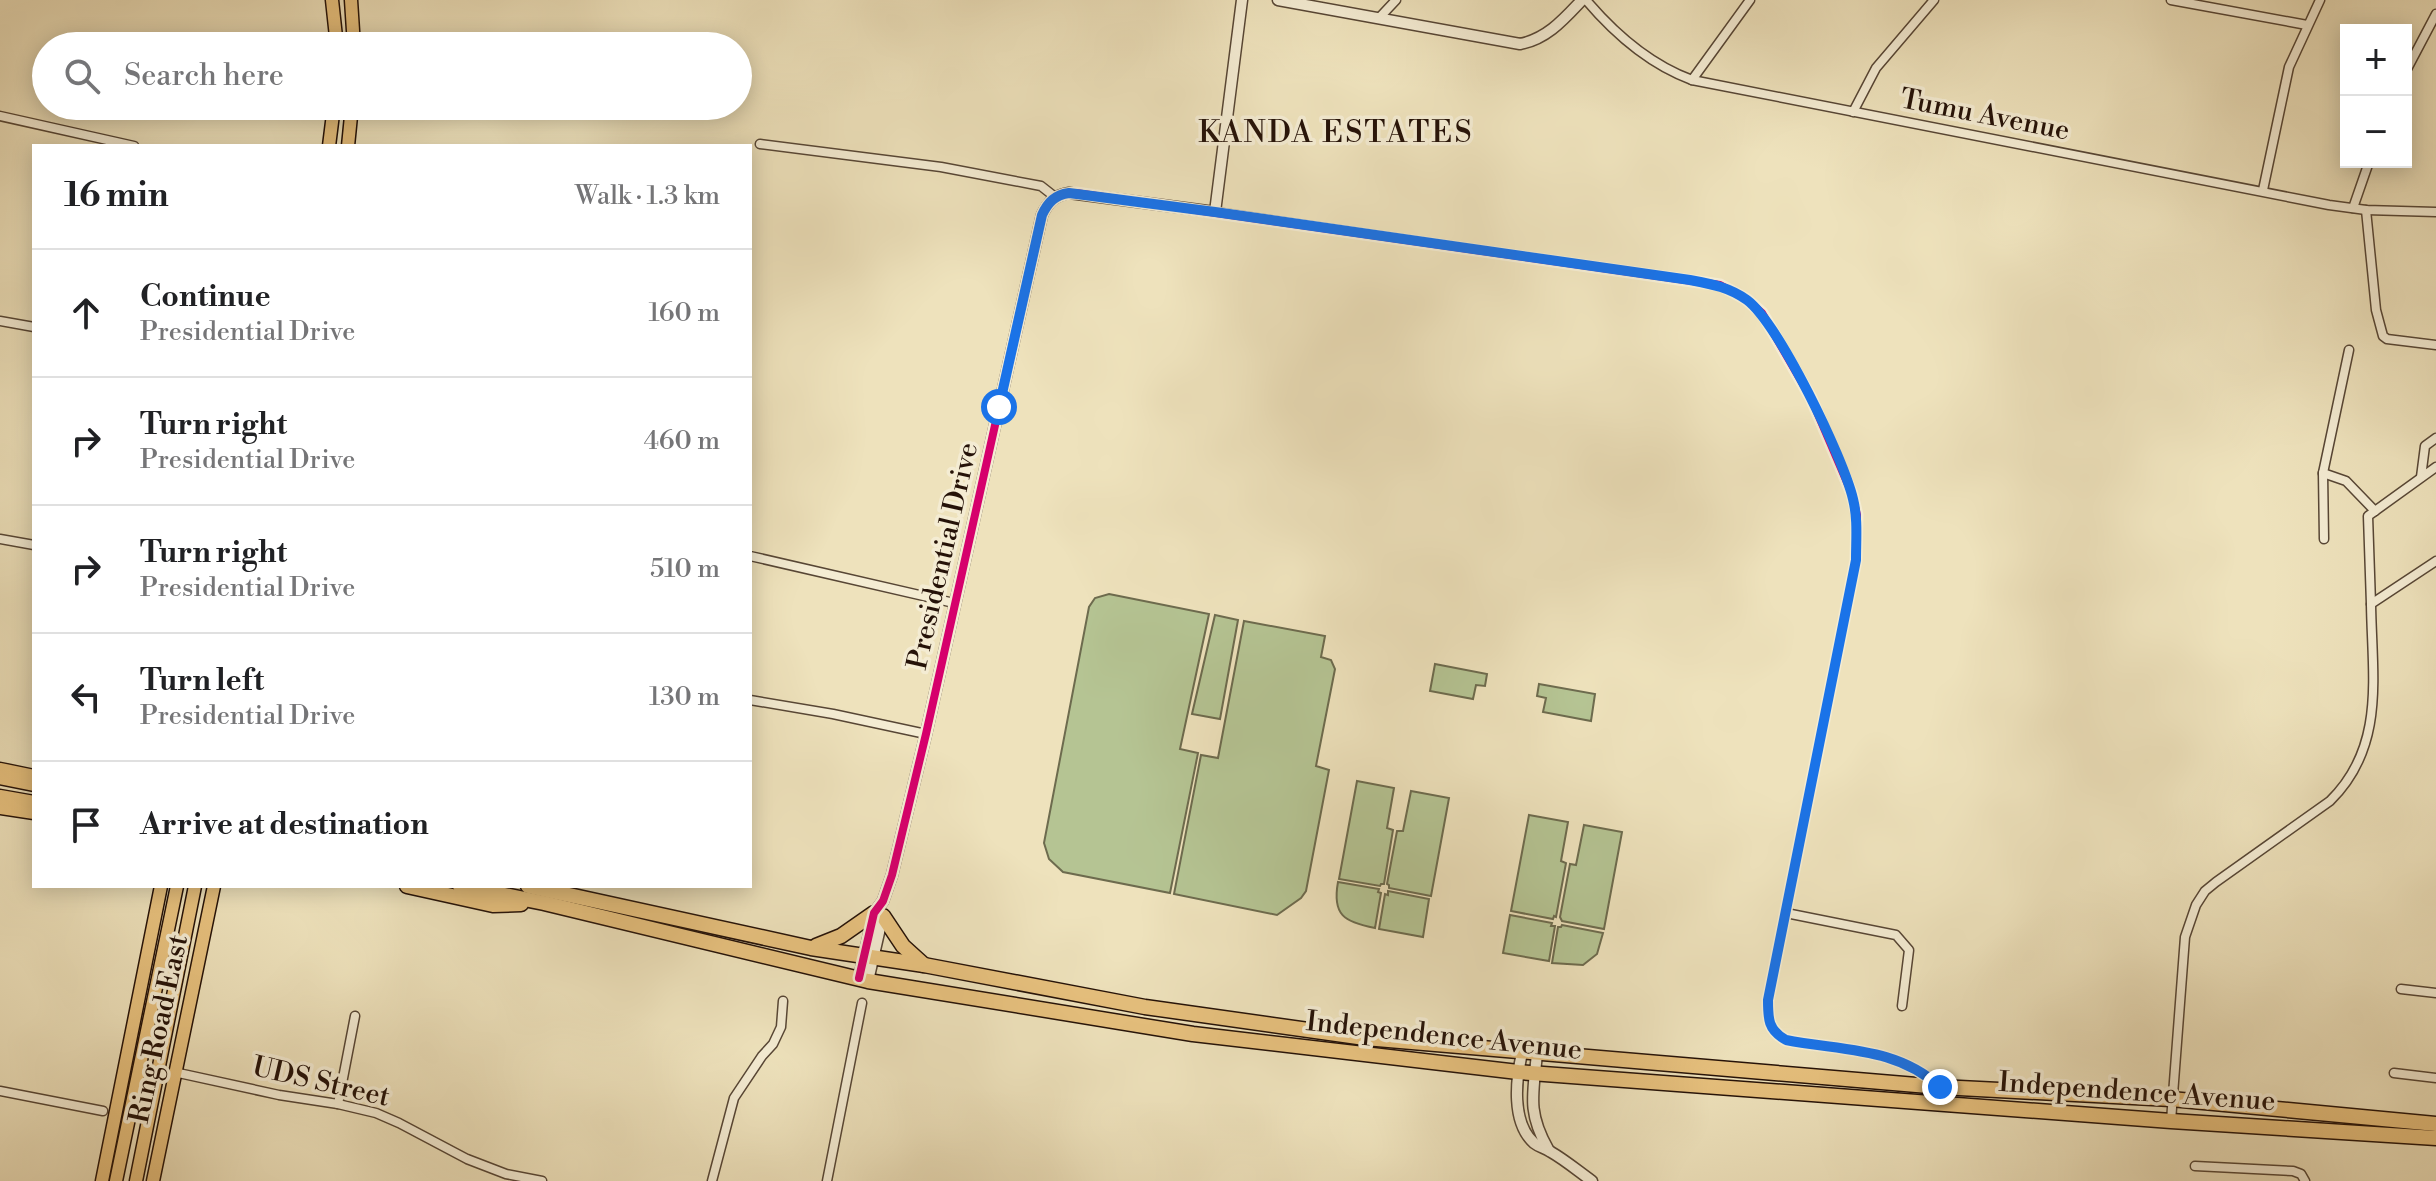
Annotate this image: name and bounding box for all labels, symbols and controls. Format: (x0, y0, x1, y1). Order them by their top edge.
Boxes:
map controls (2340, 24, 2412, 168)
button: + (2340, 24, 2412, 96)
search box (32, 32, 752, 120)
icon: search (60, 54, 104, 98)
text: Search here (124, 57, 284, 95)
street label: Tumu Avenue (1897, 81, 2073, 149)
button: − (2340, 96, 2412, 168)
district label: KANDA ESTATES (1198, 114, 1474, 152)
text: 16 min (64, 175, 169, 217)
text: Walk · 1.3 km (575, 180, 720, 212)
text: Continue (140, 278, 271, 316)
icon: ahead (64, 291, 108, 335)
text: 160 m (649, 297, 720, 329)
text: Presidential Drive (140, 316, 356, 348)
route start (981, 389, 1017, 425)
text: Turn right (140, 406, 287, 444)
icon: right (64, 419, 108, 463)
text: 460 m (643, 425, 720, 457)
street label: Presidential Drive (900, 439, 986, 673)
text: Presidential Drive (140, 444, 356, 476)
text: Turn right (140, 534, 287, 572)
icon: right (64, 547, 108, 591)
text: 510 m (650, 553, 720, 585)
text: Presidential Drive (140, 572, 356, 604)
text: Turn left (140, 662, 264, 700)
icon: left (64, 675, 108, 719)
text: 130 m (649, 681, 720, 713)
text: Presidential Drive (140, 700, 356, 732)
icon: arrive (64, 803, 108, 847)
text: Arrive at destination (140, 806, 429, 844)
street label: Ring Road East (122, 931, 196, 1127)
street label: Independence Avenue (1304, 1004, 1584, 1068)
street label: UDS Street (249, 1049, 393, 1115)
street label: Independence Avenue (1997, 1065, 2277, 1119)
route end (1922, 1069, 1958, 1105)

